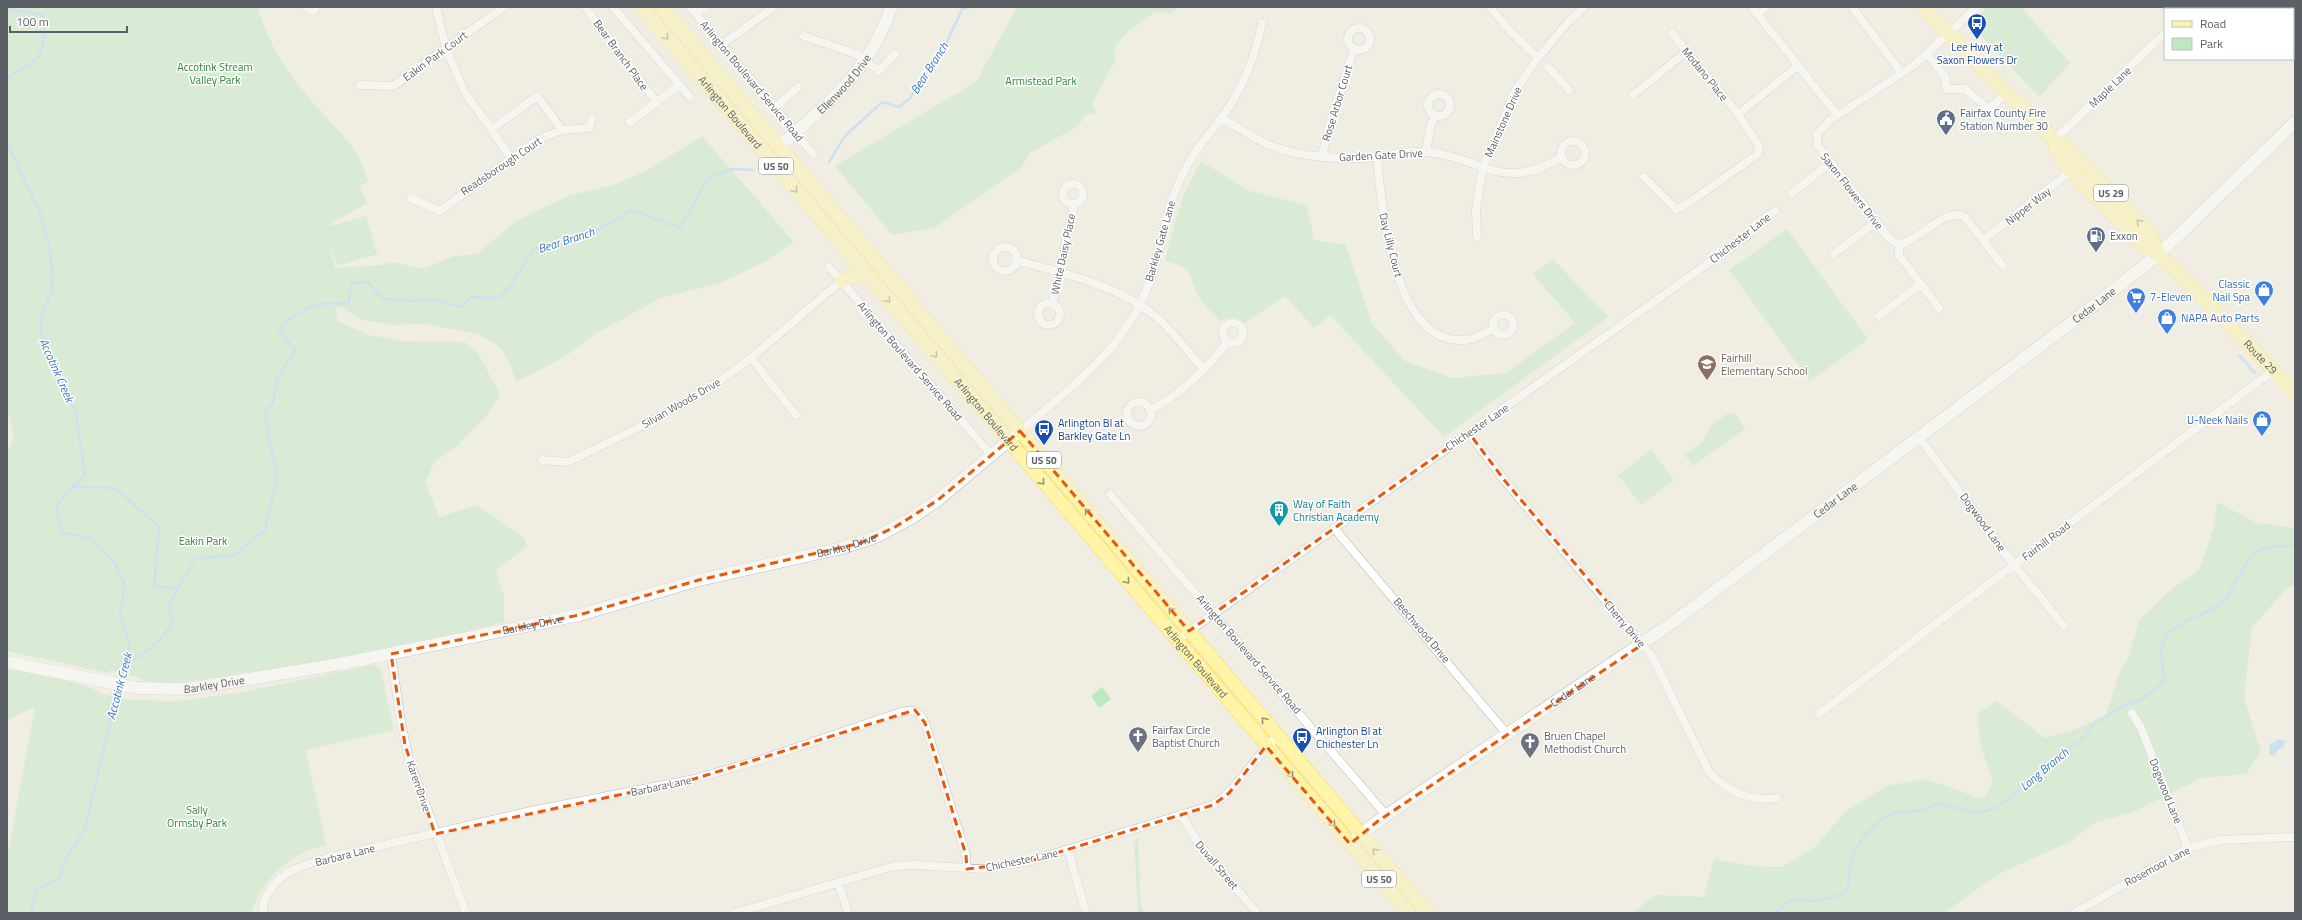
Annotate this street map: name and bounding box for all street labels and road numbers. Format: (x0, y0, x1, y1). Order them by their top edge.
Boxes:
street label: Bear Branch Place (590, 16, 652, 94)
street label: Arlington Boulevard Service Road (698, 18, 806, 144)
street label: Eakin Park Court (399, 27, 471, 85)
street label: Modano Place (1678, 44, 1732, 105)
street label: Ellenwood Drive (813, 51, 875, 118)
street label: Maple Lane (2085, 62, 2135, 111)
street label: Rose Arbor Court (1318, 63, 1356, 143)
street label: Arlington Boulevard (696, 73, 764, 151)
street label: Mainstone Drive (1480, 84, 1526, 160)
street label: Readsborough Court (457, 133, 545, 199)
street label: Garden Gate Drive (1339, 145, 1424, 165)
street label: Saxon Flowers Drive (1817, 149, 1887, 233)
road number: US 50 (759, 158, 793, 174)
street label: Nipper Way (2002, 183, 2055, 229)
road number: US 29 (2094, 185, 2128, 201)
street label: Barkley Gate Lane (1141, 198, 1179, 283)
street label: Chichester Lane (1706, 209, 1774, 267)
street label: Day Lilly Court (1375, 211, 1407, 279)
street label: White Daisy Place (1047, 212, 1079, 296)
street label: Cedar Lane (2069, 283, 2120, 327)
street label: Arlington Boulevard Service Road (854, 298, 966, 424)
street label: Route 29 (2240, 336, 2281, 378)
street label: Silvan Woods Drive (639, 374, 724, 432)
street label: Arlington Boulevard (951, 374, 1022, 455)
street label: Chichester Lane (1442, 400, 1512, 454)
road number: US 50 (1027, 452, 1061, 468)
street label: Cedar Lane (1810, 478, 1861, 522)
street label: Dogwood Lane (1956, 489, 2010, 555)
street label: Fairhill Road (2019, 517, 2074, 564)
street label: Barkley Drive (815, 529, 879, 561)
street label: Arlington Boulevard Service Road (1194, 592, 1304, 716)
street label: Beechwood Drive (1390, 594, 1454, 666)
street label: Cherry Drive (1601, 597, 1650, 651)
street label: Barkley Drive (501, 610, 564, 639)
street label: Arlington Boulevard (1161, 623, 1229, 701)
street label: Cedar Lane (1547, 669, 1599, 711)
street label: Barkley Drive (184, 672, 246, 697)
street label: Dogwood Lane (2146, 756, 2187, 826)
street label: Karen Drive (403, 758, 435, 814)
street label: Barbara Lane (629, 772, 693, 800)
street label: Duvall Street (1192, 837, 1242, 893)
street label: Barbara Lane (313, 840, 377, 870)
street label: Rosemoor Lane (2121, 842, 2193, 890)
street label: Chichester Lane (984, 844, 1060, 875)
road number: US 50 (1362, 871, 1396, 887)

